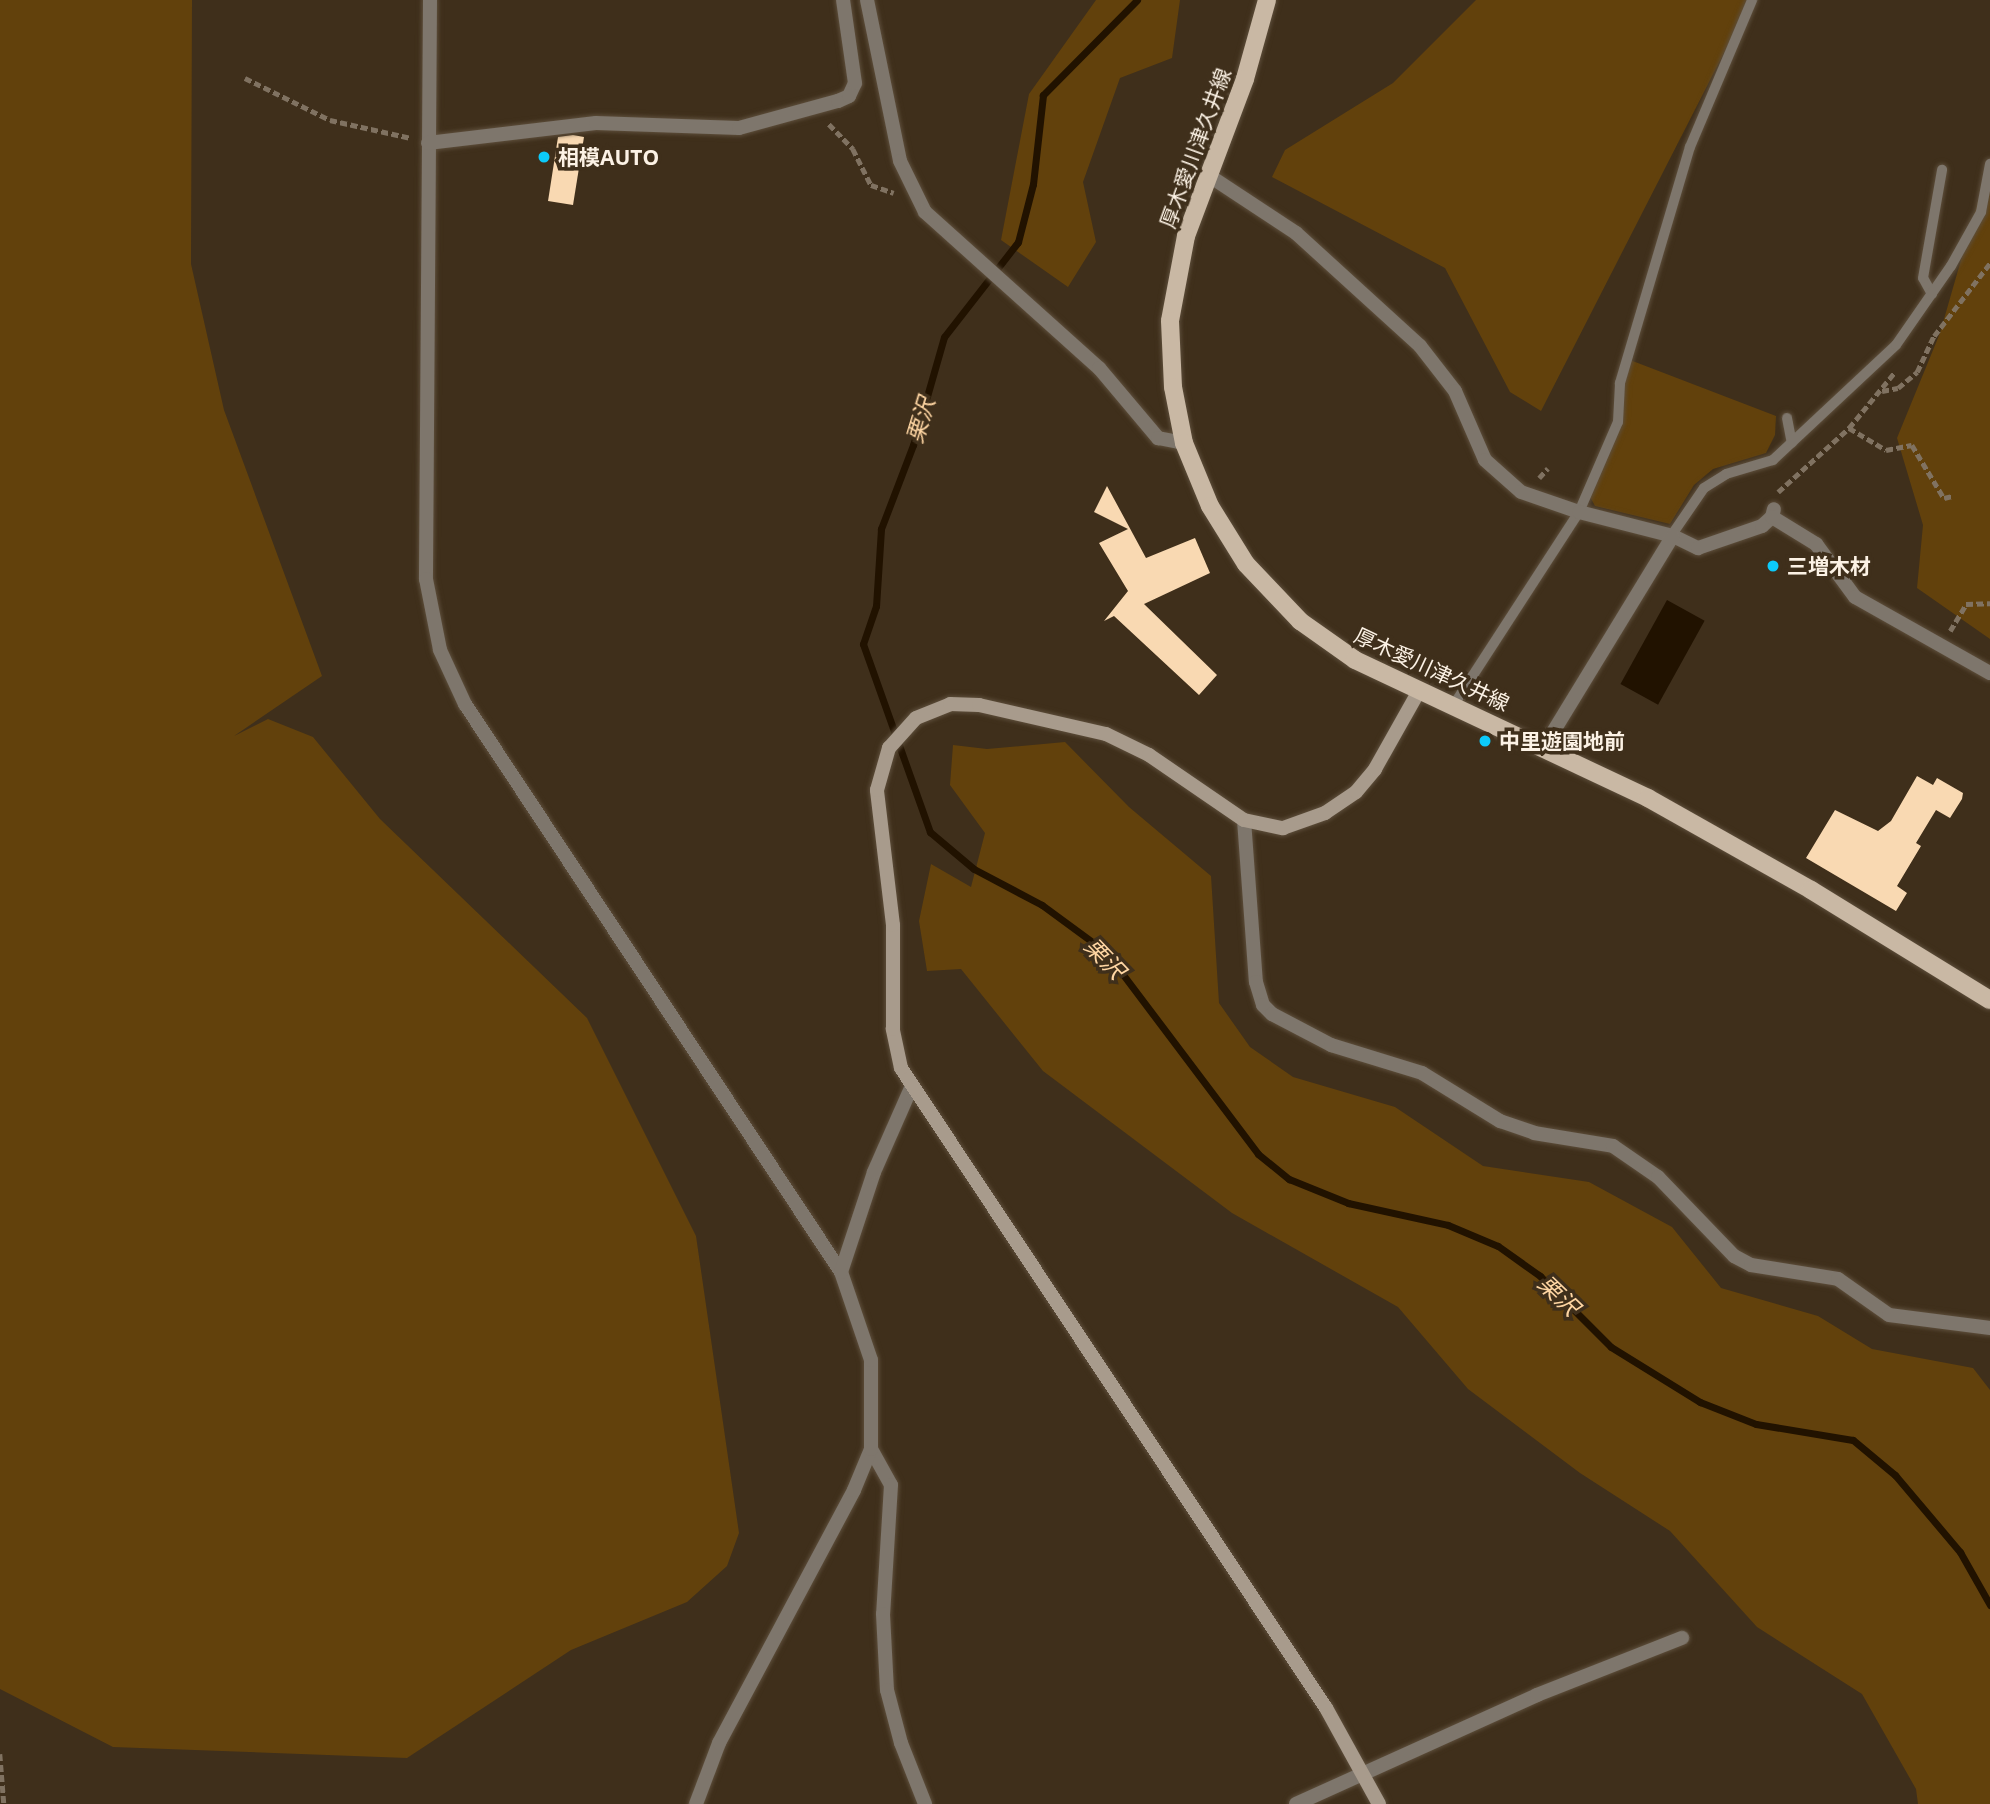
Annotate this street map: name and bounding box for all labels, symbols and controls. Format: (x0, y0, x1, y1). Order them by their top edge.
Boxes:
street label: 厚木愛川津久井線 (1154, 65, 1236, 231)
place label: 相模AUTO (558, 144, 659, 170)
marker: 相模AUTO (536, 149, 552, 165)
water label: 栗沢 (900, 394, 940, 446)
place label: 三増木材 (1787, 553, 1871, 579)
marker: 三増木材 (1765, 558, 1781, 574)
street label: 厚木愛川津久井線 (1351, 622, 1513, 716)
place label: 中里遊園地前 (1499, 728, 1625, 754)
marker: 中里遊園地前 (1477, 733, 1493, 749)
water label: 栗沢 (1079, 932, 1131, 984)
water label: 栗沢 (1533, 1269, 1585, 1321)

